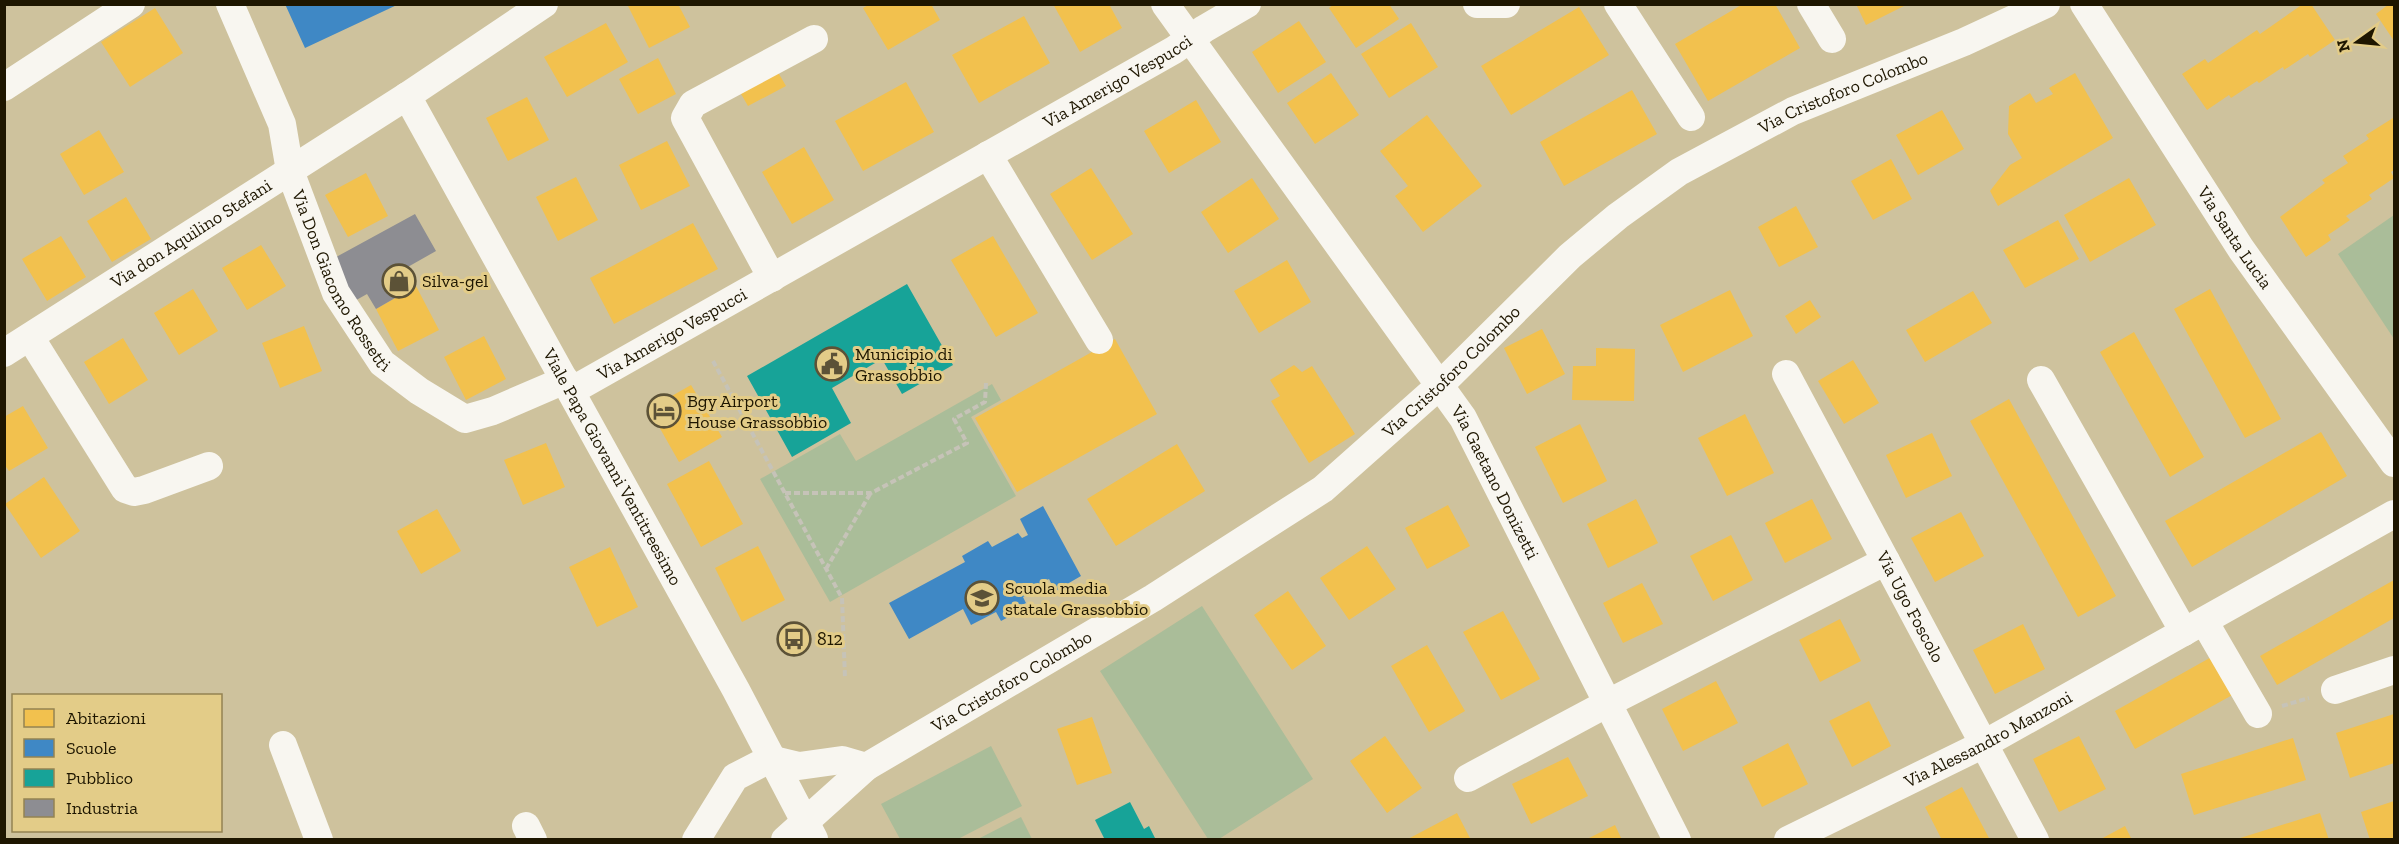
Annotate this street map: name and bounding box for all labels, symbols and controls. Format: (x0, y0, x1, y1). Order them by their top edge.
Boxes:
north arrow (2327, 12, 2387, 72)
street label: Via Amerigo Vespucci (1038, 30, 1196, 133)
text: N (2332, 37, 2354, 54)
street label: Via Cristoforo Colombo (1754, 47, 1931, 139)
street label: Via don Aquilino Stefani (106, 174, 276, 294)
street label: Via Santa Lucia (2192, 181, 2277, 294)
street label: Via Don Giacomo Rossetti (287, 186, 395, 377)
shop icon: Silva-gel (381, 263, 417, 299)
place label: Silva-gel (422, 270, 488, 292)
street label: Via Amerigo Vespucci (593, 283, 751, 385)
street label: Via Cristoforo Colombo (1377, 301, 1525, 443)
place label: Municipio di Grassobbio (855, 343, 953, 386)
street label: Viale Papa Giovanni Ventitreesimo (538, 344, 687, 589)
public building icon: Municipio di Grassobbio (814, 346, 850, 382)
place label: Bgy Airport House Grassobbio (687, 390, 827, 433)
hotel icon: Bgy Airport House Grassobbio (646, 393, 682, 429)
street label: Via Gaetano Donizetti (1446, 400, 1544, 563)
street label: Via Ugo Foscolo (1871, 546, 1949, 666)
place label: Scuola media statale Grassobbio (1005, 577, 1148, 620)
school or university icon: Scuola media statale Grassobbio (964, 580, 1000, 616)
bus stop icon: 812 (776, 621, 812, 657)
street label: Via Cristoforo Colombo (927, 626, 1096, 738)
place label: 812 (817, 628, 843, 650)
street label: Via Alessandro Manzoni (1900, 686, 2076, 793)
legend (12, 694, 222, 832)
text: Abitazioni (66, 707, 146, 729)
text: Scuole (66, 737, 117, 759)
text: Pubblico (66, 767, 133, 789)
text: Industria (66, 797, 138, 819)

